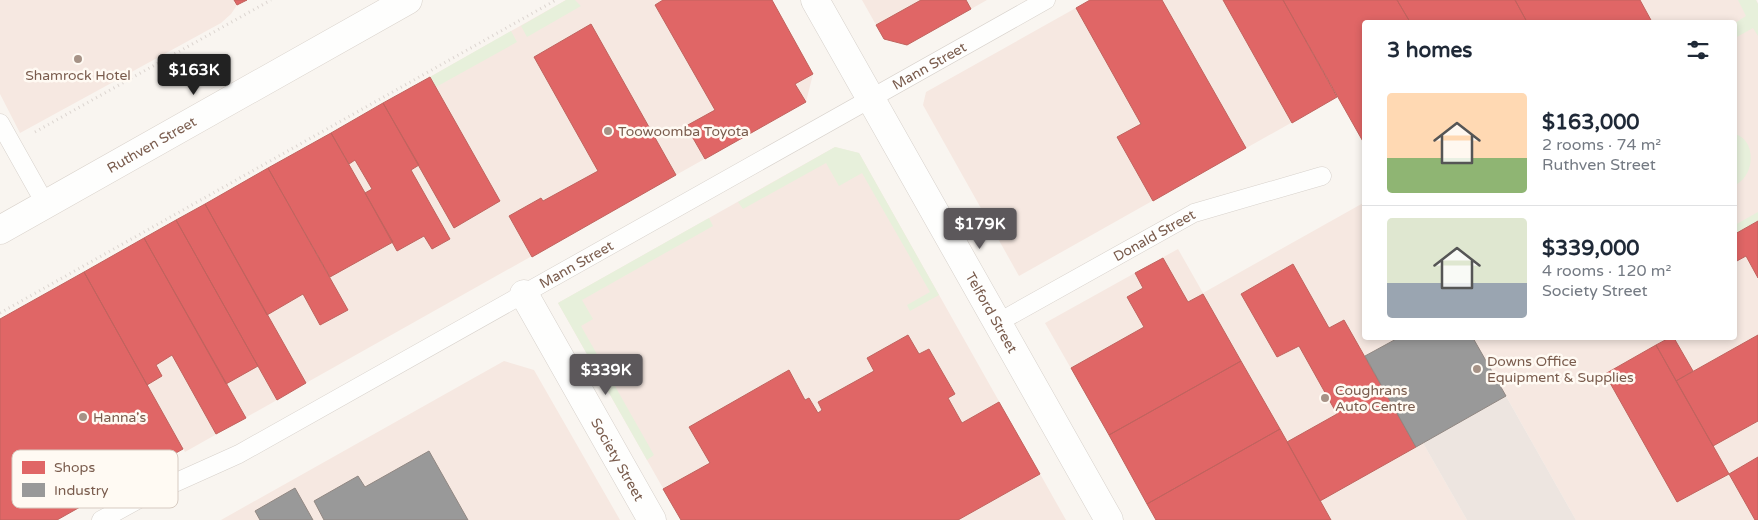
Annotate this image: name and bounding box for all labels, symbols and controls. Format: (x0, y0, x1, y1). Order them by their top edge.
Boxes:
icon: filters (1684, 36, 1712, 64)
street label: Mann Street (889, 38, 970, 94)
text: 3 homes (1387, 38, 1472, 63)
marker: Shamrock Hotel (72, 53, 84, 65)
pin: $163K (159, 54, 229, 96)
text: $163K (169, 60, 219, 80)
place label: Shamrock Hotel (25, 67, 131, 84)
text: $163,000 (1542, 110, 1640, 135)
street label: Ruthven Street (104, 113, 200, 177)
icon: home (1427, 113, 1487, 173)
place label: Toowoomba Toyota (618, 123, 749, 140)
marker: Toowoomba Toyota (602, 125, 614, 137)
text: 2 rooms · 74 m² (1542, 135, 1661, 155)
text: Ruthven Street (1542, 155, 1656, 175)
street label: Donald Street (1110, 206, 1199, 265)
pin: $179K (945, 208, 1015, 250)
text: $179K (955, 214, 1005, 234)
text: $339,000 (1542, 236, 1640, 261)
street label: Mann Street (536, 237, 617, 292)
icon: home (1427, 238, 1487, 298)
text: 4 rooms · 120 m² (1542, 261, 1671, 281)
street label: Telford Street (962, 269, 1021, 357)
text: Society Street (1542, 281, 1648, 301)
place label: Downs Office Equipment & Supplies (1487, 353, 1634, 386)
pin: $339K (571, 354, 641, 396)
text: $339K (581, 360, 631, 380)
marker: Downs Office Equipment & Supplies (1471, 363, 1483, 375)
place label: Coughrans Auto Centre (1335, 382, 1415, 415)
marker: Coughrans Auto Centre (1319, 392, 1331, 404)
place label: Hanna's (93, 409, 146, 426)
marker: Hanna's (77, 411, 89, 423)
street label: Society Street (587, 415, 648, 505)
legend (12, 450, 178, 508)
text: Shops (54, 459, 95, 476)
text: Industry (54, 482, 109, 499)

